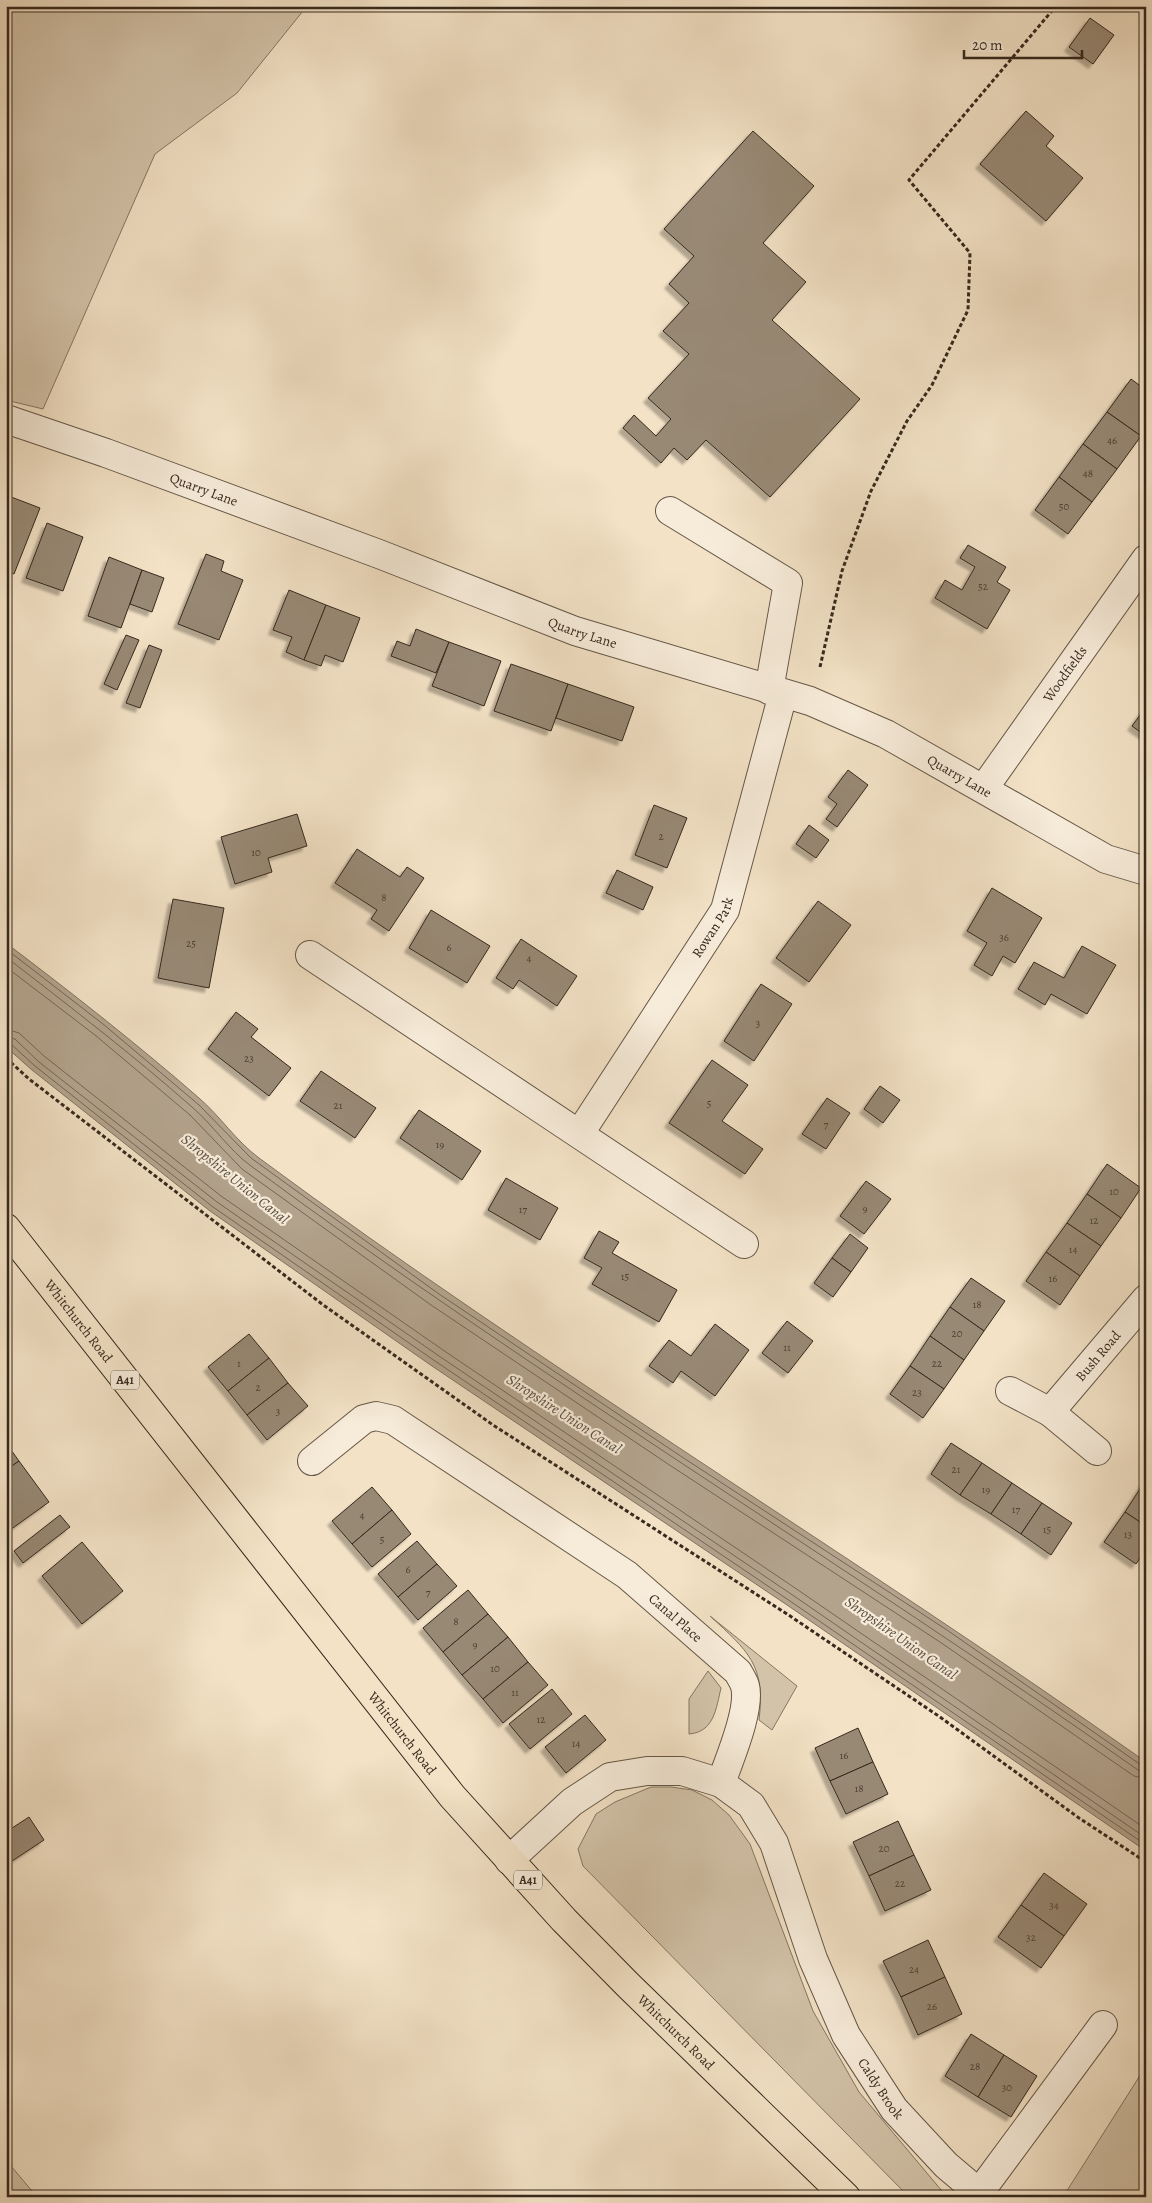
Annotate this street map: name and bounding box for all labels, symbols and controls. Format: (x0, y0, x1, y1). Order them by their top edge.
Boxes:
scale bar (964, 28, 1082, 60)
text: 20 m (972, 35, 1003, 55)
house number: 46 (1107, 433, 1117, 448)
house number: 48 (1083, 466, 1093, 481)
street label: Quarry Lane (167, 468, 241, 511)
house number: 50 (1059, 499, 1069, 514)
house number: 52 (978, 579, 988, 594)
street label: Quarry Lane (545, 612, 619, 653)
street label: Woodfields (1038, 642, 1092, 707)
street label: Quarry Lane (924, 750, 995, 802)
house number: 2 (658, 829, 664, 844)
house number: 10 (251, 845, 261, 860)
house number: 8 (381, 890, 387, 905)
street label: Rowan Park (688, 895, 738, 961)
house number: 36 (999, 930, 1009, 945)
house number: 25 (186, 936, 196, 951)
house number: 6 (446, 940, 452, 955)
house number: 4 (527, 951, 532, 966)
house number: 3 (756, 1016, 760, 1031)
house number: 23 (244, 1051, 254, 1066)
house number: 5 (707, 1096, 712, 1111)
house number: 21 (334, 1098, 343, 1113)
house number: 7 (824, 1117, 829, 1132)
water label: Shropshire Union Canal (177, 1129, 293, 1229)
house number: 19 (436, 1137, 444, 1152)
house number: 10 (1109, 1184, 1119, 1199)
house number: 9 (862, 1201, 868, 1216)
house number: 17 (519, 1202, 528, 1217)
house number: 12 (1090, 1213, 1099, 1228)
house number: 14 (1069, 1242, 1077, 1257)
house number: 15 (621, 1269, 630, 1284)
house number: 16 (1049, 1271, 1057, 1286)
street label: Whitchurch Road (39, 1275, 117, 1367)
house number: 18 (972, 1297, 982, 1312)
house number: 20 (951, 1326, 963, 1341)
street label: Bush Road (1071, 1326, 1125, 1385)
house number: 11 (783, 1340, 791, 1355)
house number: 1 (237, 1356, 241, 1371)
house number: 22 (932, 1356, 942, 1371)
water label: Shropshire Union Canal (503, 1369, 625, 1459)
road number: A41 (111, 1370, 139, 1390)
house number: 2 (255, 1380, 261, 1395)
house number: 23 (912, 1385, 922, 1400)
house number: 3 (276, 1404, 280, 1419)
house number: 21 (952, 1462, 961, 1477)
house number: 19 (982, 1482, 990, 1497)
house number: 17 (1012, 1502, 1021, 1517)
house number: 4 (360, 1508, 365, 1523)
house number: 15 (1043, 1522, 1052, 1537)
house number: 13 (1124, 1527, 1132, 1542)
house number: 5 (380, 1532, 385, 1547)
house number: 6 (405, 1562, 411, 1577)
house number: 7 (426, 1585, 431, 1600)
street label: Canal Place (644, 1589, 706, 1647)
water label: Shropshire Union Canal (841, 1592, 961, 1684)
house number: 8 (453, 1614, 459, 1629)
house number: 9 (472, 1637, 478, 1652)
house number: 10 (490, 1661, 500, 1676)
house number: 11 (511, 1685, 519, 1700)
street label: Whitchurch Road (363, 1687, 441, 1779)
house number: 12 (537, 1712, 546, 1727)
house number: 14 (572, 1736, 580, 1751)
house number: 16 (840, 1748, 848, 1763)
house number: 18 (854, 1781, 864, 1796)
house number: 20 (878, 1841, 890, 1856)
road number: A41 (514, 1870, 542, 1890)
house number: 22 (895, 1876, 905, 1891)
house number: 34 (1049, 1898, 1059, 1913)
house number: 32 (1026, 1930, 1036, 1945)
house number: 24 (909, 1962, 919, 1977)
street label: Whitchurch Road (633, 1990, 719, 2075)
house number: 26 (927, 1999, 937, 2014)
street label: Caldy Brook (853, 2054, 908, 2123)
house number: 28 (970, 2059, 980, 2074)
house number: 30 (1002, 2080, 1012, 2095)

